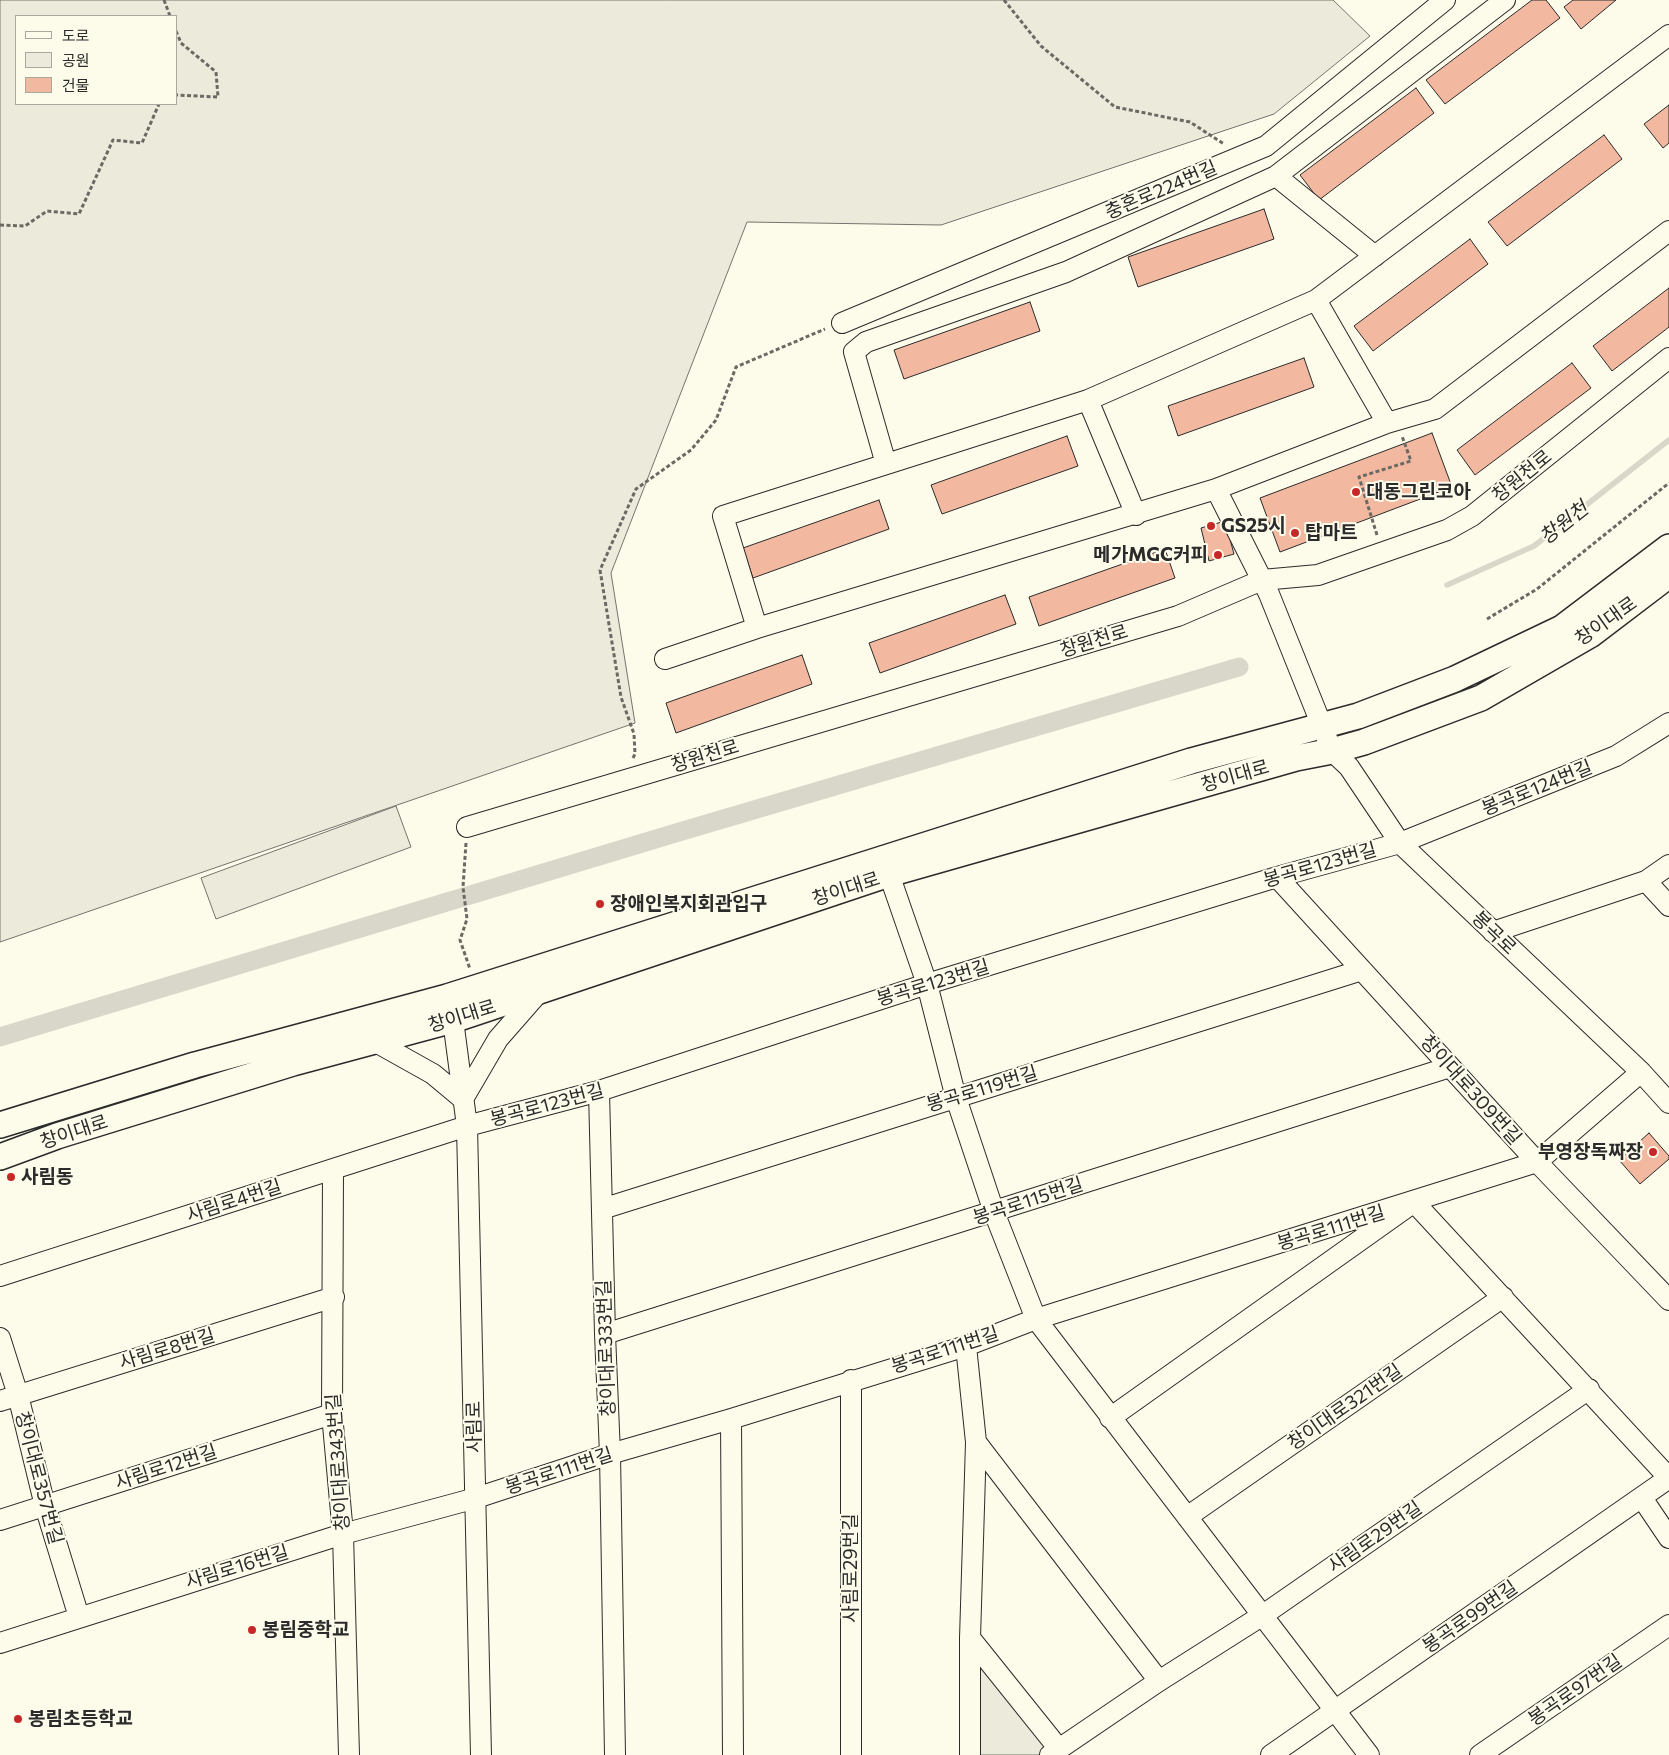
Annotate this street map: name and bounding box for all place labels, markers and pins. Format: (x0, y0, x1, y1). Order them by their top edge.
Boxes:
place label: 대동그린코아 (1366, 481, 1471, 503)
marker: 대동그린코아 (1350, 486, 1362, 498)
place label: GS25시 (1221, 515, 1286, 537)
marker: GS25시 (1205, 520, 1217, 532)
place label: 탑마트 (1305, 522, 1357, 544)
marker: 탑마트 (1289, 527, 1301, 539)
place label: 메가MGC커피 (1093, 544, 1208, 566)
marker: 메가MGC커피 (1212, 549, 1224, 561)
place label: 장애인복지회관입구 (610, 893, 767, 915)
marker: 장애인복지회관입구 (594, 898, 606, 910)
place label: 부영장독짜장 (1538, 1141, 1643, 1163)
marker: 부영장독짜장 (1647, 1146, 1659, 1158)
place label: 사림동 (21, 1166, 73, 1188)
marker: 사림동 (5, 1171, 17, 1183)
place label: 봉림중학교 (262, 1619, 349, 1641)
marker: 봉림중학교 (246, 1624, 258, 1636)
place label: 봉림초등학교 (28, 1708, 133, 1730)
marker: 봉림초등학교 (12, 1713, 24, 1725)

